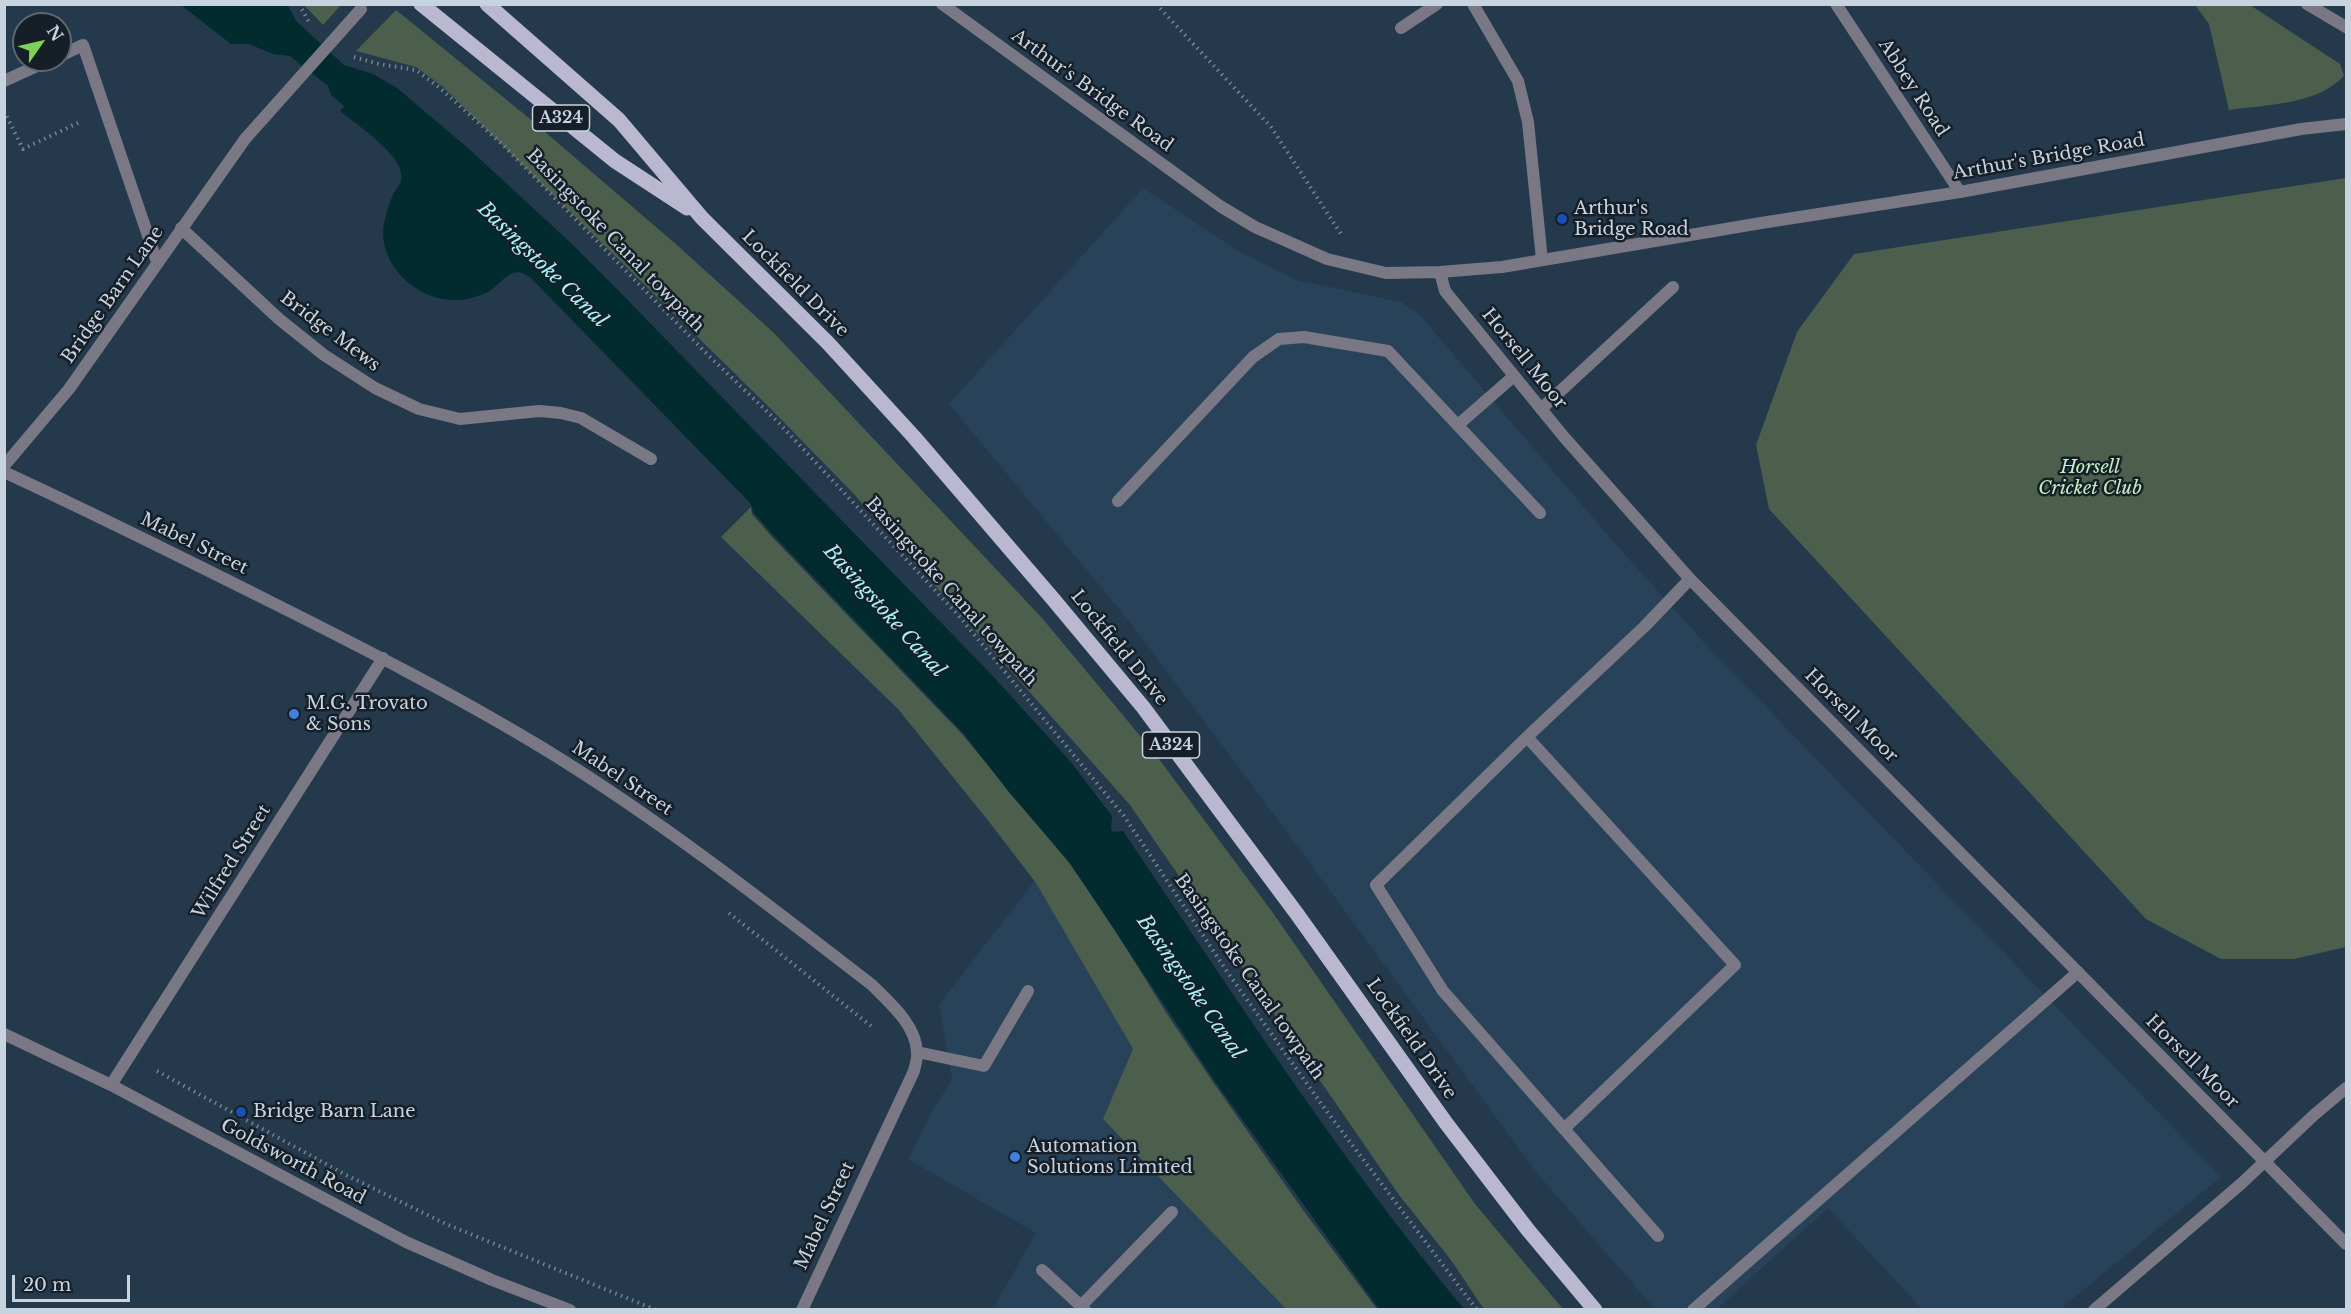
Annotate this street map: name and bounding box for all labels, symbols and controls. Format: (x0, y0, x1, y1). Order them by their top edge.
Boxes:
north arrow (12, 12, 72, 72)
text: N (43, 21, 68, 45)
street label: Arthur's Bridge Road (1007, 25, 1177, 157)
street label: Abbey Road (1873, 35, 1953, 141)
road number: A324 (532, 105, 590, 131)
street label: Arthur's Bridge Road (1952, 130, 2146, 184)
street label: Basingstoke Canal towpath (522, 145, 708, 337)
water label: Basingstoke Canal (472, 197, 612, 333)
place label: Arthur's Bridge Road (1574, 198, 1689, 240)
marker: Arthur's Bridge Road (1555, 212, 1569, 226)
street label: Bridge Barn Lane (58, 222, 168, 368)
street label: Lockfield Drive (737, 226, 853, 342)
street label: Bridge Mews (276, 287, 384, 377)
street label: Horsell Moor (1477, 304, 1571, 414)
park label: Horsell Cricket Club (2038, 457, 2142, 500)
street label: Basingstoke Canal towpath (860, 493, 1042, 691)
street label: Mabel Street (137, 509, 251, 579)
water label: Basingstoke Canal (818, 540, 950, 682)
street label: Lockfield Drive (1066, 586, 1172, 710)
street label: Horsell Moor (1800, 665, 1902, 767)
place label: M.G. Trovato & Sons (306, 693, 428, 736)
marker: M.G. Trovato & Sons (287, 707, 301, 721)
road number: A324 (1142, 732, 1200, 758)
street label: Mabel Street (568, 737, 676, 821)
street label: Wilfred Street (188, 801, 276, 923)
street label: Basingstoke Canal towpath (1169, 870, 1329, 1084)
water label: Basingstoke Canal (1131, 910, 1249, 1064)
street label: Lockfield Drive (1361, 975, 1461, 1103)
street label: Horsell Moor (2141, 1011, 2243, 1113)
place label: Bridge Barn Lane (253, 1101, 416, 1123)
marker: Bridge Barn Lane (234, 1105, 248, 1119)
street label: Goldsworth Road (217, 1115, 369, 1209)
place label: Automation Solutions Limited (1027, 1136, 1193, 1178)
marker: Automation Solutions Limited (1008, 1150, 1022, 1164)
street label: Mabel Street (791, 1158, 859, 1274)
scale bar (15, 1263, 134, 1301)
text: 20 m (23, 1274, 71, 1296)

